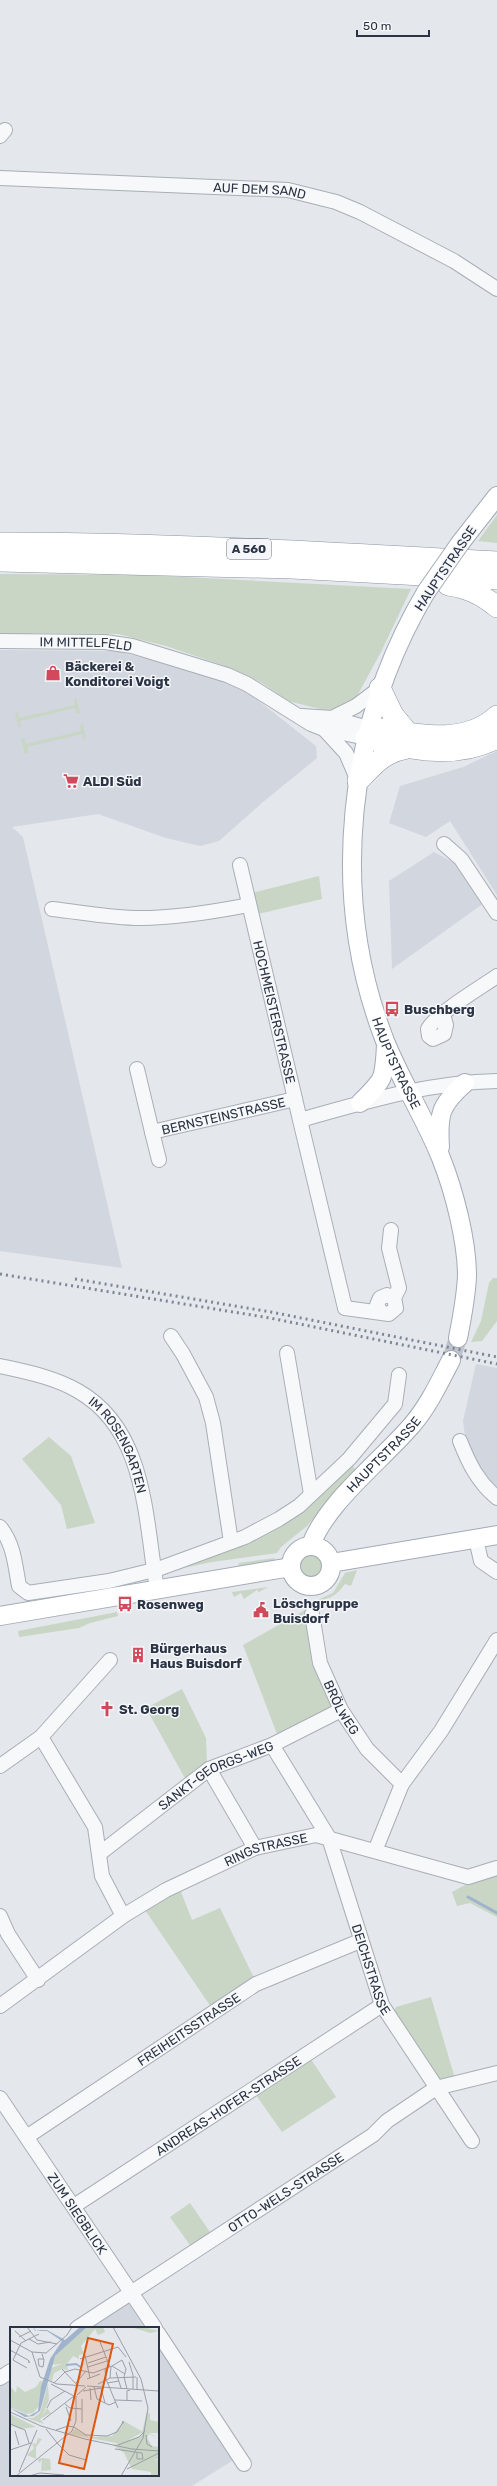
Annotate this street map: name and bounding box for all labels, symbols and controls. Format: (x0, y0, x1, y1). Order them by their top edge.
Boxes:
scale bar (357, 12, 429, 38)
text: 50 m (363, 19, 391, 33)
street label: AUF DEM SAND (213, 180, 308, 202)
street label: HAUPTSTRASSE (411, 523, 479, 614)
road number: A 560 (227, 539, 271, 559)
street label: IM MITTELFELD (39, 634, 133, 654)
place label: Bäckerei & Konditorei Voigt (65, 659, 169, 689)
shop icon: Bäckerei & Konditorei Voigt (44, 664, 62, 682)
supermarket icon: ALDI Süd (62, 772, 80, 790)
place label: ALDI Süd (83, 774, 142, 789)
street label: HOCHMEISTERSTRASSE (250, 939, 298, 1085)
bus stop icon: Buschberg (383, 1000, 401, 1018)
place label: Buschberg (404, 1002, 475, 1017)
street label: HAUPTSTRASSE (369, 1015, 424, 1112)
street label: BERNSTEINSTRASSE (160, 1094, 287, 1138)
street label: IM ROSENGARTEN (86, 1394, 149, 1495)
street label: HAUPTSTRASSE (344, 1414, 424, 1495)
bus stop icon: Rosenweg (116, 1595, 134, 1613)
place label: Löschgruppe Buisdorf (273, 1596, 359, 1626)
place label: Rosenweg (137, 1597, 204, 1612)
public building icon: Löschgruppe Buisdorf (252, 1601, 270, 1619)
place label: Bürgerhaus Haus Buisdorf (150, 1641, 242, 1671)
building icon: Bürgerhaus Haus Buisdorf (129, 1646, 147, 1664)
street label: BRÖLWEG (321, 1678, 362, 1738)
church icon: St. Georg (98, 1700, 116, 1718)
place label: St. Georg (119, 1702, 179, 1717)
street label: SANKT-GEORGS-WEG (155, 1738, 276, 1813)
street label: RINGSTRASSE (222, 1830, 309, 1869)
street label: DEICHSTRASSE (349, 1922, 394, 2018)
street label: FREIHEITSSTRASSE (135, 1990, 243, 2069)
street label: ANDREAS-HOFER-STRASSE (153, 2053, 304, 2159)
street label: OTTO-WELS-STRASSE (225, 2149, 346, 2236)
street label: ZUM SIEGBLICK (45, 2170, 110, 2257)
inset map (10, 2327, 159, 2476)

